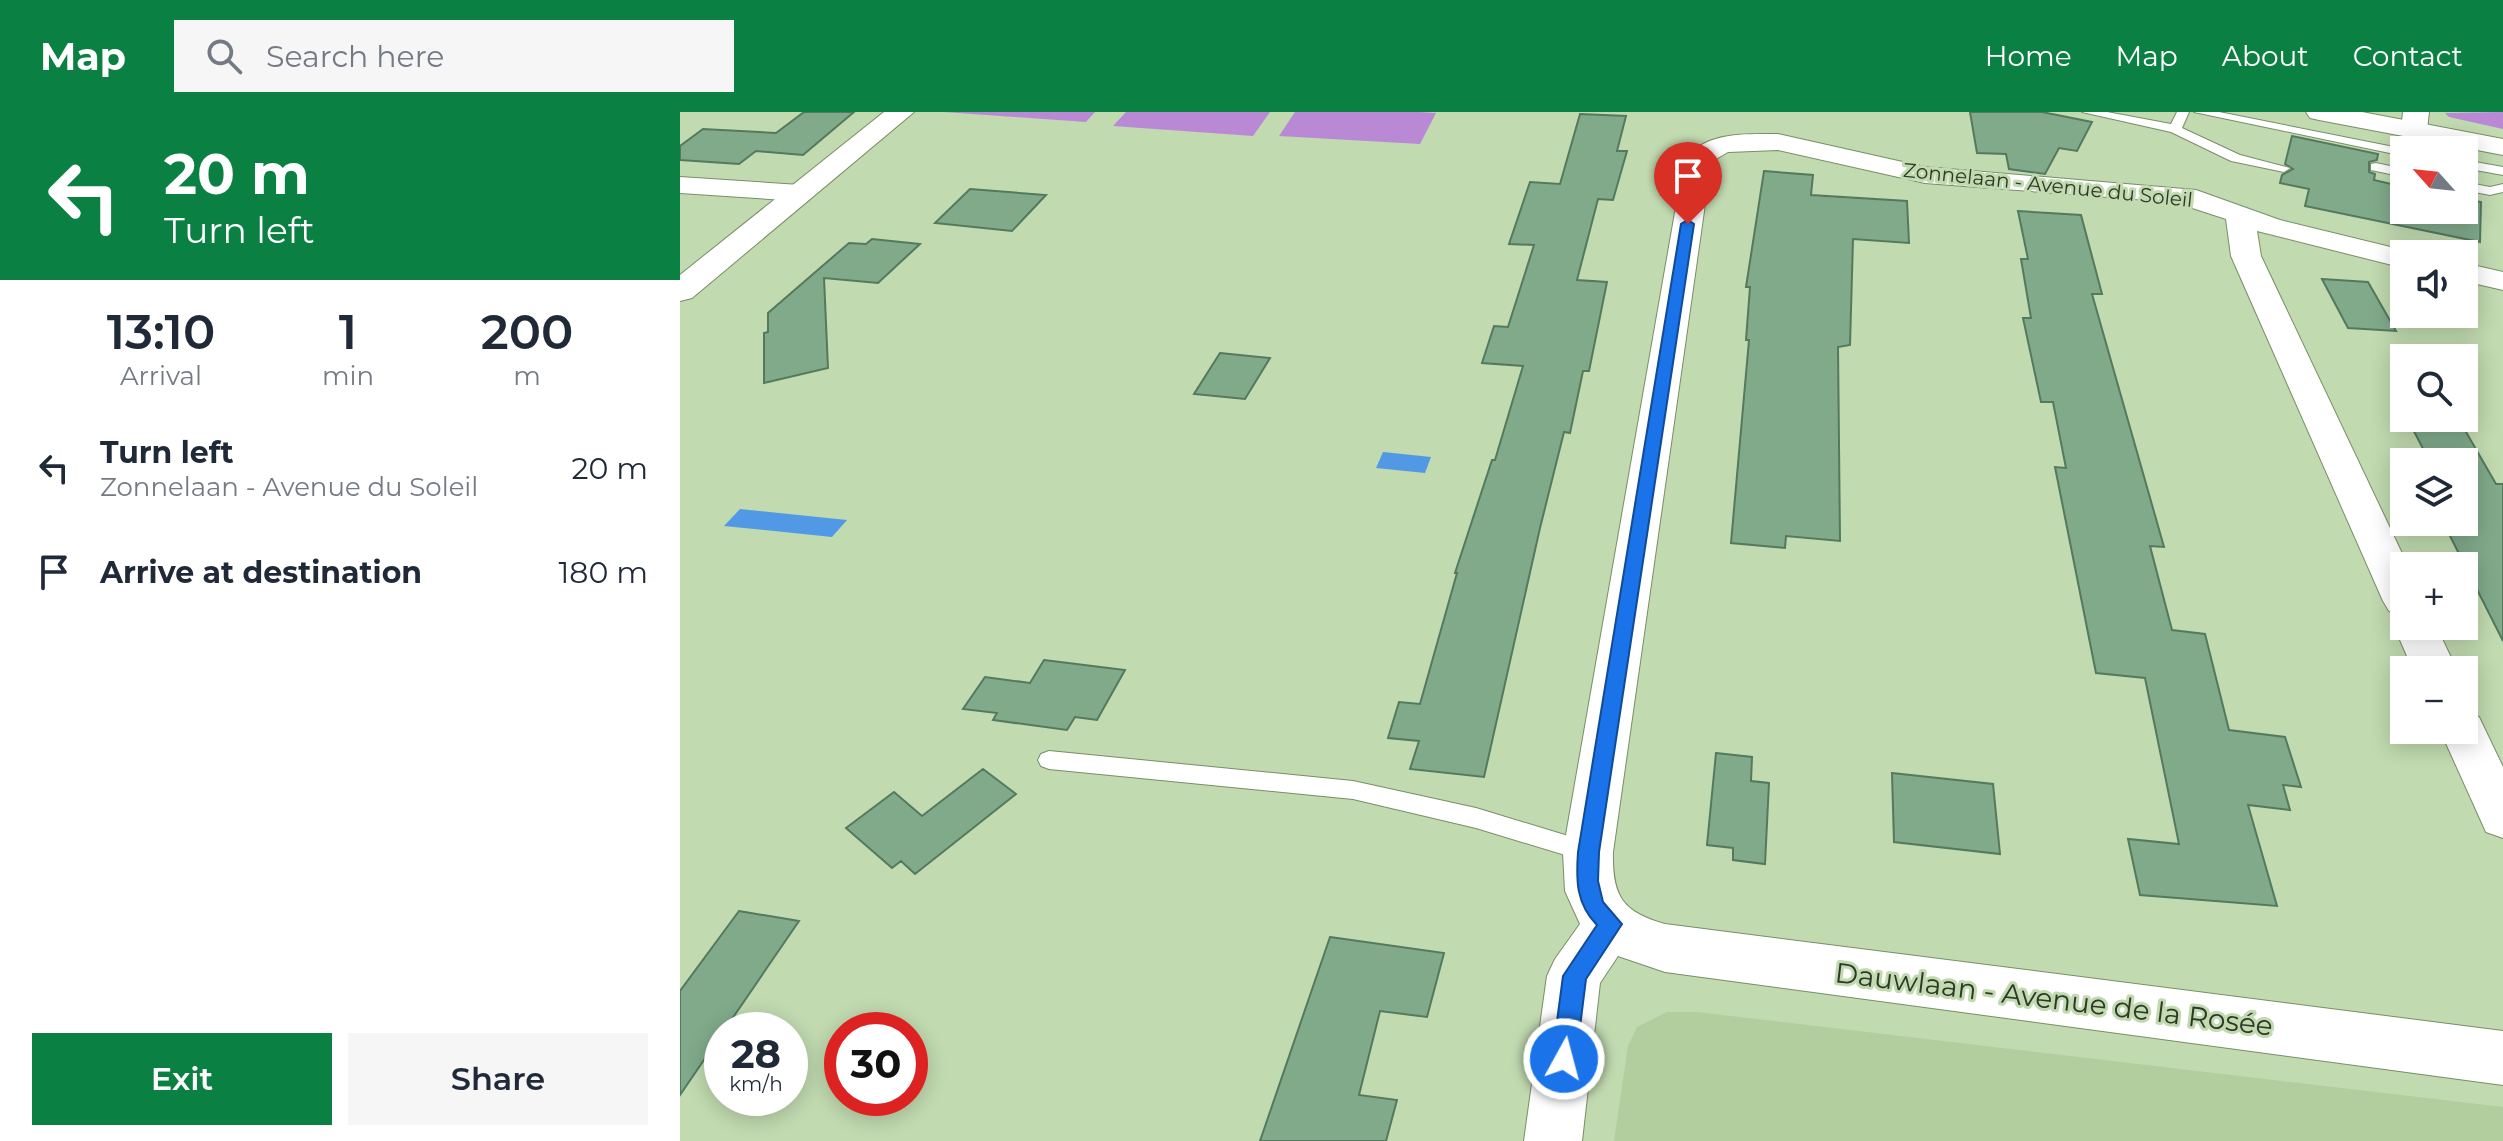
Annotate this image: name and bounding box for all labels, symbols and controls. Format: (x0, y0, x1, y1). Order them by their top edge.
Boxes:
search box (174, 20, 734, 92)
text: Map (40, 33, 126, 80)
icon: search (202, 34, 246, 78)
text: Search here (266, 38, 444, 75)
text: Home (1985, 39, 2072, 73)
text: Map (2116, 39, 2178, 73)
text: About (2222, 39, 2309, 73)
text: Contact (2353, 39, 2463, 73)
north arrow (2390, 136, 2478, 224)
map controls (2390, 136, 2478, 744)
text: 20 m (164, 140, 310, 208)
pin (1654, 142, 1722, 224)
icon: left (32, 144, 136, 248)
icon: arrive (1666, 154, 1710, 198)
street label: Zonnelaan - Avenue du Soleil (1902, 158, 2194, 212)
text: Turn left (164, 208, 315, 252)
button: sound (2390, 240, 2478, 328)
text: 13:10 (107, 303, 215, 361)
text: 1 (339, 303, 357, 361)
text: 200 (481, 303, 573, 361)
button: search (2390, 344, 2478, 432)
text: Arrival (120, 360, 202, 392)
text: min (322, 360, 374, 392)
text: m (513, 360, 541, 392)
text: Turn left (100, 434, 233, 471)
icon: left (32, 446, 76, 490)
button: layers (2390, 448, 2478, 536)
text: 20 m (571, 450, 648, 487)
text: Zonnelaan - Avenue du Soleil (100, 471, 478, 503)
icon: arrive (32, 550, 76, 594)
button: + (2390, 552, 2478, 640)
text: Arrive at destination (100, 554, 422, 591)
text: 180 m (558, 554, 648, 591)
button: − (2390, 656, 2478, 744)
street label: Dauwlaan - Avenue de la Rosée (1833, 955, 2275, 1043)
speed limit sign: 30 (824, 1012, 928, 1116)
position arrow (1522, 1017, 1606, 1101)
text: 28 (731, 1029, 781, 1078)
button: Exit (32, 1033, 332, 1125)
button: Share (348, 1033, 648, 1125)
text: km/h (729, 1072, 783, 1096)

